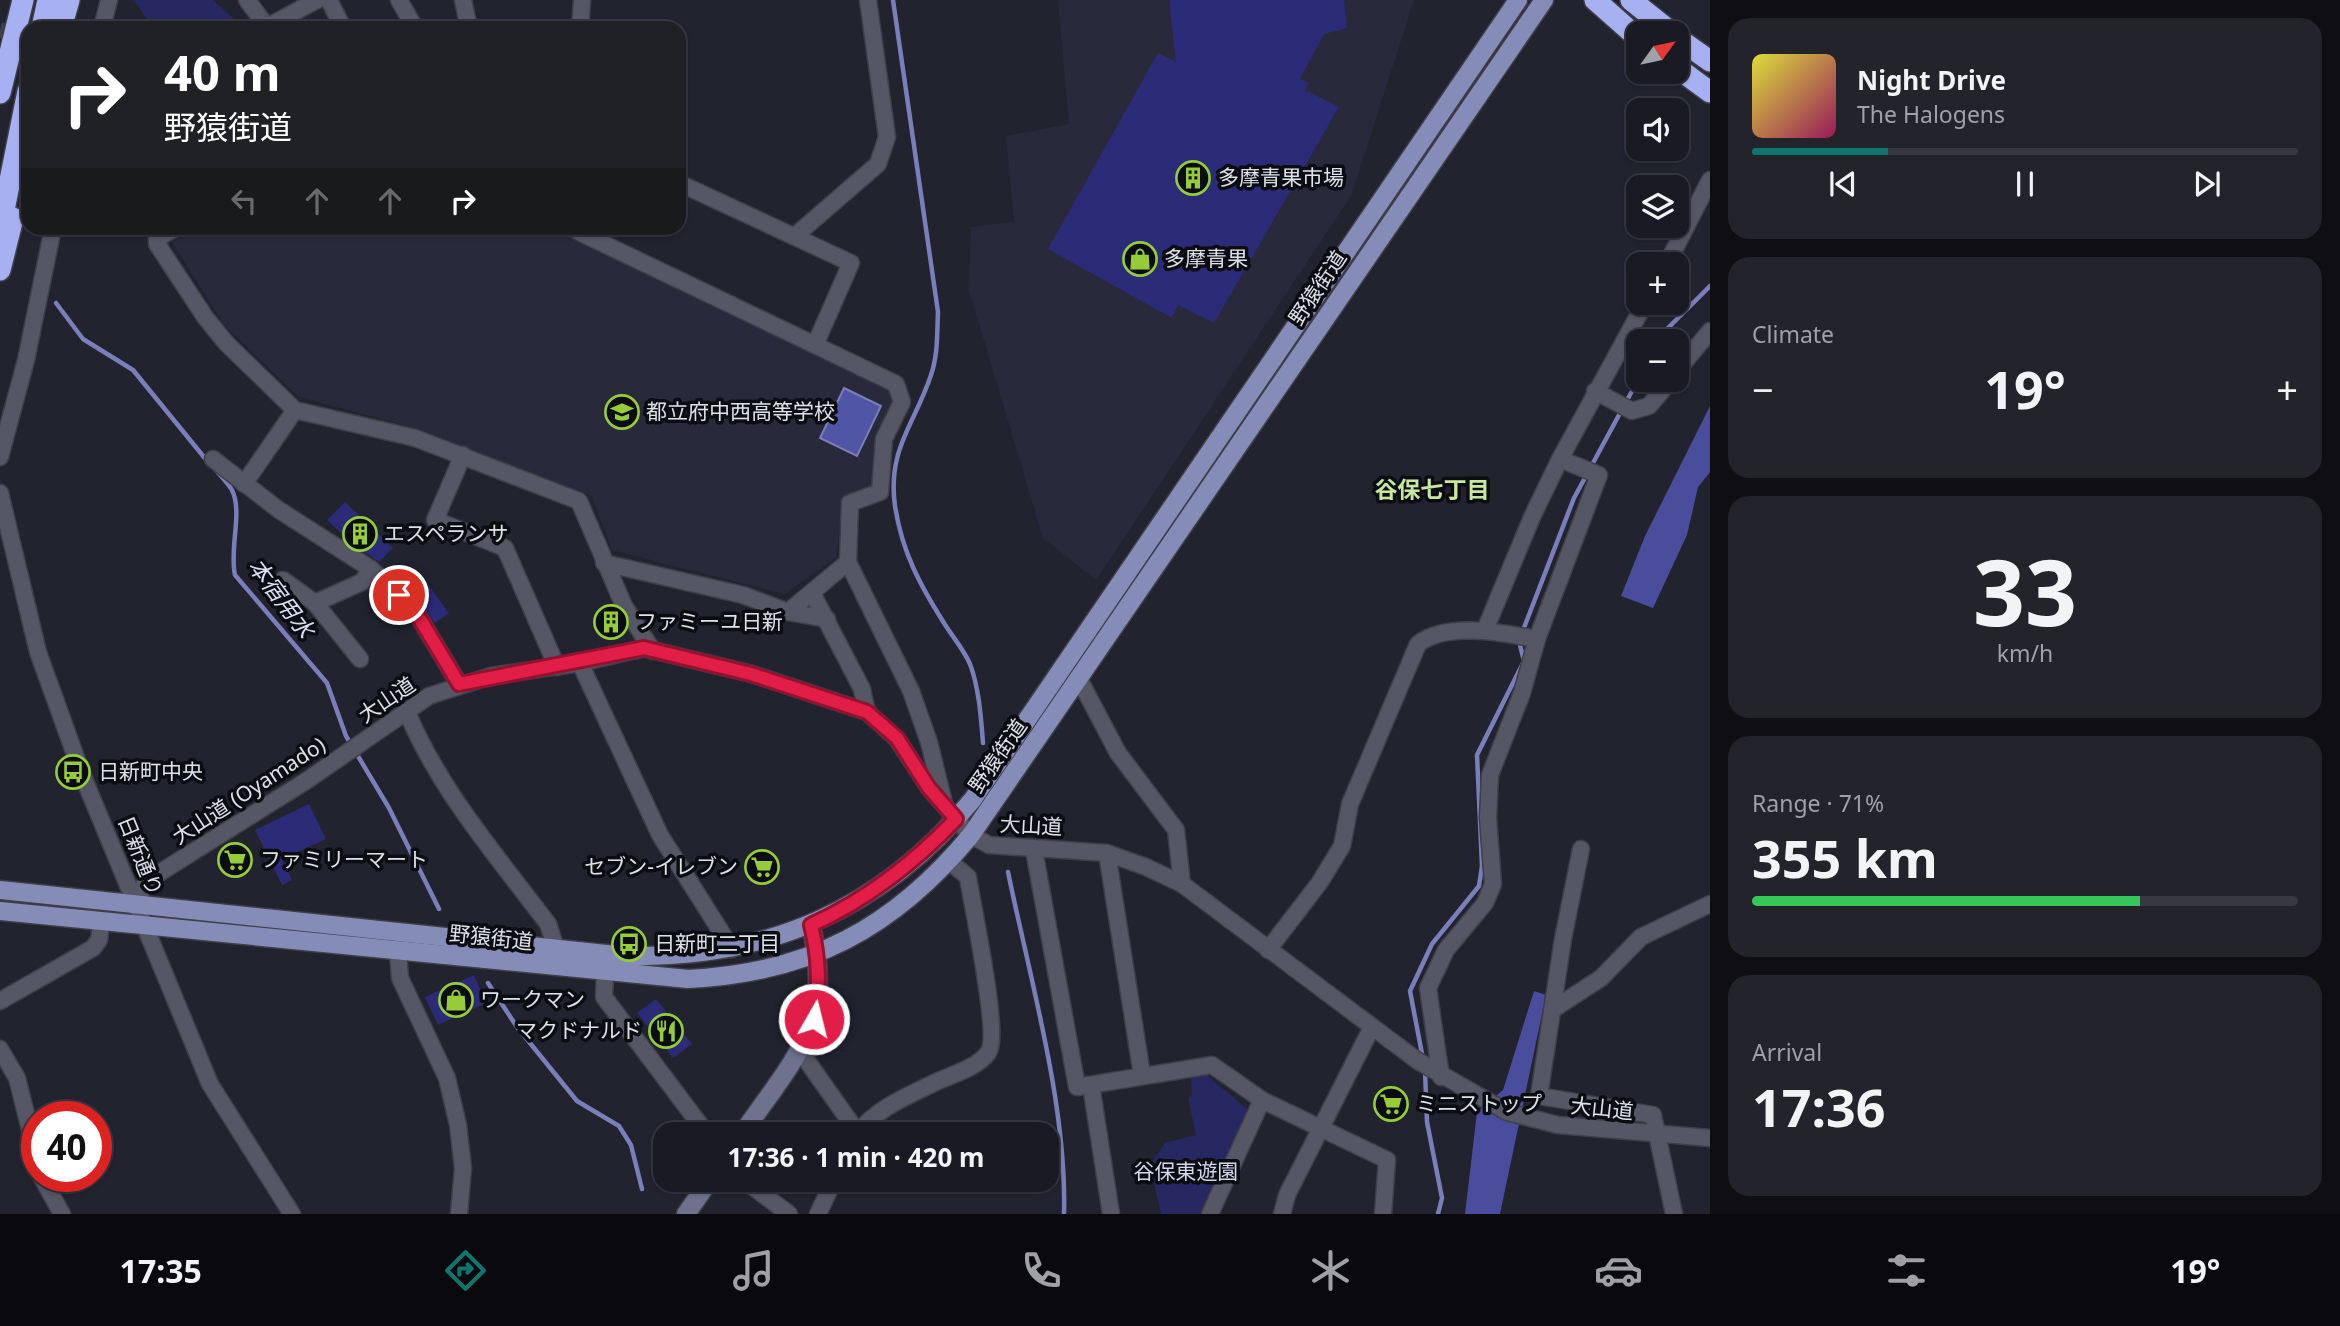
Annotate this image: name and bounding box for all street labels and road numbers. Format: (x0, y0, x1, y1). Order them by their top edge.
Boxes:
street label: 野猿街道 (1282, 245, 1352, 330)
street label: 大山道 (352, 670, 420, 728)
street label: 野猿街道 (962, 713, 1033, 798)
street label: 大山道 (Oyamado) (167, 730, 330, 850)
street label: 大山道 (999, 809, 1063, 841)
street label: 日新通り (112, 811, 170, 900)
street label: 野猿街道 (448, 919, 534, 955)
street label: 大山道 (1569, 1091, 1635, 1125)

